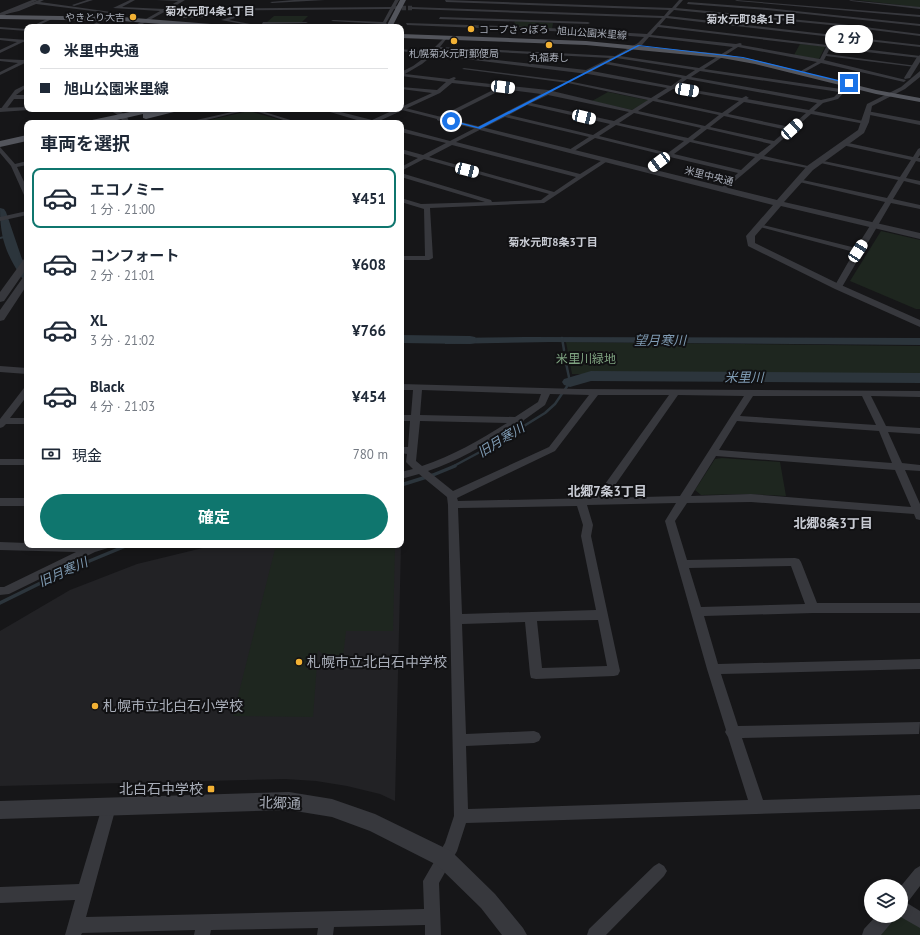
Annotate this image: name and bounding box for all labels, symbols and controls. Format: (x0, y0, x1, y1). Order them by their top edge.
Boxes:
district label: 菊水元町4条1丁目 (165, 4, 255, 18)
place label: やきとり大吉 (65, 11, 125, 24)
marker: やきとり大吉 (128, 12, 138, 22)
district label: 菊水元町8条1丁目 (706, 12, 796, 26)
place label: コープさっぽろ (479, 23, 548, 36)
marker: コープさっぽろ (466, 24, 476, 34)
street label: 旭山公園米里線 (557, 24, 627, 42)
callout: 2 分 (825, 25, 873, 53)
text: 2 分 (837, 30, 861, 47)
marker: 札幌菊水元町郵便局 (449, 36, 459, 46)
marker: 丸福寿し (544, 40, 554, 50)
text: 米里中央通 (64, 41, 139, 60)
place label: 札幌菊水元町郵便局 (409, 47, 499, 60)
place label: 丸福寿し (529, 51, 569, 64)
route end (840, 74, 858, 92)
text: 旭山公園米里線 (64, 79, 169, 98)
car (490, 80, 516, 94)
car (674, 82, 700, 98)
car (571, 108, 597, 126)
route start (442, 112, 460, 130)
car (779, 117, 805, 141)
text: 車両を選択 (40, 132, 130, 155)
car (646, 150, 672, 174)
car (454, 161, 480, 179)
street label: 米里中央通 (683, 164, 735, 188)
icon: car (42, 180, 78, 216)
text: エコノミー (90, 180, 165, 199)
text: ¥451 (352, 189, 386, 208)
text: 1 分 · 21:00 (90, 201, 155, 218)
district label: 菊水元町8条3丁目 (508, 235, 598, 249)
car (846, 238, 870, 264)
icon: car (42, 246, 78, 282)
text: コンフォート (90, 246, 180, 265)
text: ¥608 (352, 255, 386, 274)
text: 2 分 · 21:01 (90, 267, 155, 284)
text: XL (90, 311, 107, 330)
icon: car (42, 312, 78, 348)
text: ¥766 (352, 321, 386, 340)
text: 3 分 · 21:02 (90, 332, 155, 349)
water label: 望月寒川 (634, 332, 688, 349)
park label: 米里川緑地 (556, 351, 616, 366)
water label: 米里川 (724, 369, 765, 386)
text: Black (90, 377, 125, 396)
icon: car (42, 378, 78, 414)
text: ¥454 (352, 387, 386, 406)
text: 4 分 · 21:03 (90, 398, 155, 415)
water label: 旧月寒川 (474, 418, 529, 461)
icon: cash (40, 443, 62, 465)
text: 現金 (72, 446, 102, 465)
text: 780 m (353, 446, 388, 463)
district label: 北郷7条3丁目 (567, 483, 647, 500)
button: 確定 (40, 494, 388, 540)
district label: 北郷8条3丁目 (793, 515, 873, 532)
water label: 旧月寒川 (36, 553, 92, 590)
place label: 札幌市立北白石中学校 (307, 653, 447, 671)
marker: 札幌市立北白石中学校 (294, 657, 304, 667)
place label: 札幌市立北白石小学校 (103, 697, 243, 715)
marker: 札幌市立北白石小学校 (90, 701, 100, 711)
place label: 北白石中学校 (119, 780, 203, 798)
marker: 北白石中学校 (206, 784, 216, 794)
street label: 北郷通 (259, 793, 301, 813)
map controls (864, 879, 908, 923)
button: layers (864, 879, 908, 923)

